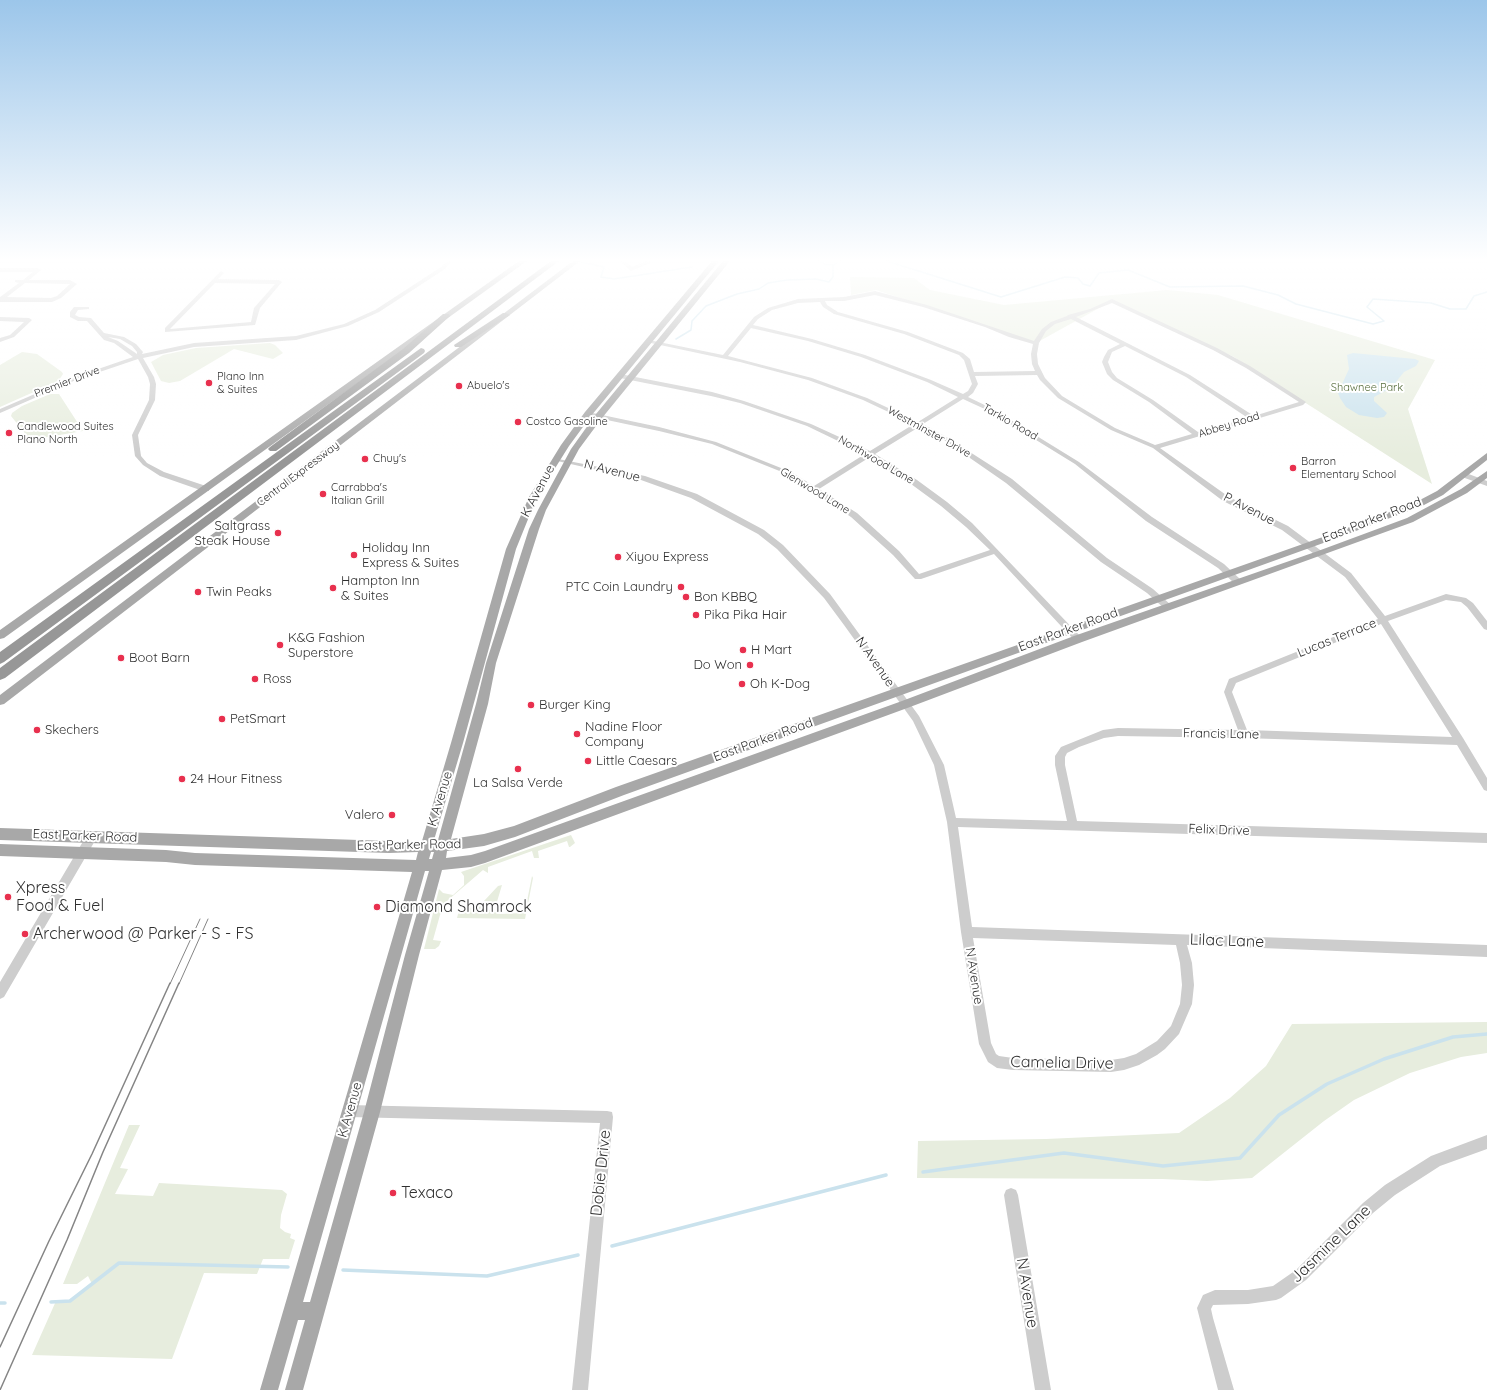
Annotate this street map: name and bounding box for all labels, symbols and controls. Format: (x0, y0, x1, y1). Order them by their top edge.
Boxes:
street label: Premier Drive (32, 363, 102, 401)
place label: Plano Inn & Suites (217, 370, 264, 396)
marker: Plano Inn & Suites (204, 378, 214, 388)
place label: Abuelo's (467, 379, 510, 393)
marker: Abuelo's (454, 381, 464, 391)
park label: Shawnee Park (1331, 381, 1403, 395)
street label: Tarkio Road (980, 401, 1040, 443)
street label: Westminster Drive (885, 404, 973, 460)
street label: Abbey Road (1197, 409, 1261, 441)
place label: Costco Gasoline (526, 415, 608, 429)
marker: Costco Gasoline (513, 417, 523, 427)
place label: Candlewood Suites Plano North (17, 420, 114, 446)
marker: Candlewood Suites Plano North (4, 428, 14, 438)
street label: Northwood Lane (836, 433, 916, 487)
street label: Central Expressway (254, 439, 342, 509)
place label: Chuy's (373, 452, 406, 466)
marker: Chuy's (360, 454, 370, 464)
place label: Barron Elementary School (1301, 455, 1396, 481)
street label: N Avenue (582, 456, 642, 486)
street label: K Avenue (518, 462, 558, 520)
marker: Barron Elementary School (1288, 463, 1298, 473)
street label: Glenwood Lane (778, 465, 852, 517)
place label: Carrabba's Italian Grill (331, 481, 387, 507)
marker: Carrabba's Italian Grill (318, 489, 328, 499)
street label: P Avenue (1221, 489, 1277, 529)
street label: East Parker Road (1320, 494, 1424, 546)
place label: Saltgrass Steak House (195, 518, 270, 549)
marker: Saltgrass Steak House (273, 528, 283, 538)
place label: Holiday Inn Express & Suites (362, 540, 459, 571)
place label: Xiyou Express (626, 549, 709, 565)
marker: Holiday Inn Express & Suites (349, 550, 359, 560)
marker: Xiyou Express (613, 552, 623, 562)
place label: Hampton Inn & Suites (341, 573, 420, 604)
place label: PTC Coin Laundry (566, 579, 673, 595)
marker: PTC Coin Laundry (676, 582, 686, 592)
marker: Hampton Inn & Suites (328, 583, 338, 593)
place label: Twin Peaks (206, 584, 272, 600)
marker: Twin Peaks (193, 587, 203, 597)
place label: Bon KBBQ (694, 589, 757, 605)
marker: Bon KBBQ (681, 592, 691, 602)
street label: East Parker Road (1016, 605, 1120, 655)
place label: Pika Pika Hair (704, 607, 787, 623)
marker: Pika Pika Hair (691, 610, 701, 620)
street label: Lucas Terrace (1295, 615, 1379, 661)
place label: K&G Fashion Superstore (288, 630, 365, 661)
street label: N Avenue (852, 634, 898, 690)
marker: K&G Fashion Superstore (275, 640, 285, 650)
place label: H Mart (751, 642, 792, 658)
marker: H Mart (738, 645, 748, 655)
place label: Boot Barn (129, 650, 190, 666)
marker: Boot Barn (116, 653, 126, 663)
place label: Do Won (693, 657, 742, 673)
marker: Do Won (745, 660, 755, 670)
place label: Ross (263, 671, 292, 687)
marker: Ross (250, 674, 260, 684)
place label: Oh K-Dog (750, 676, 810, 692)
marker: Oh K-Dog (737, 679, 747, 689)
place label: Burger King (539, 697, 611, 713)
marker: Burger King (526, 700, 536, 710)
place label: PetSmart (230, 711, 286, 727)
marker: PetSmart (217, 714, 227, 724)
street label: East Parker Road (711, 715, 815, 765)
place label: Nadine Floor Company (585, 719, 662, 750)
place label: Skechers (45, 722, 99, 738)
marker: Skechers (32, 725, 42, 735)
street label: Francis Lane (1183, 726, 1259, 742)
marker: Nadine Floor Company (572, 729, 582, 739)
place label: Little Caesars (596, 753, 677, 769)
marker: Little Caesars (583, 756, 593, 766)
marker: La Salsa Verde (513, 764, 523, 774)
street label: K Avenue (424, 770, 456, 828)
place label: 24 Hour Fitness (190, 771, 282, 787)
marker: 24 Hour Fitness (177, 774, 187, 784)
place label: La Salsa Verde (473, 775, 563, 791)
place label: Valero (345, 807, 384, 823)
marker: Valero (387, 810, 397, 820)
street label: Felix Drive (1188, 821, 1250, 839)
street label: East Parker Road (32, 826, 138, 846)
street label: East Parker Road (357, 836, 461, 854)
place label: Xpress Food & Fuel (16, 878, 104, 916)
marker: Xpress Food & Fuel (3, 892, 13, 902)
place label: Diamond Shamrock (385, 897, 532, 917)
marker: Diamond Shamrock (372, 902, 382, 912)
place label: Archerwood @ Parker - S - FS (33, 924, 254, 944)
marker: Archerwood @ Parker - S - FS (20, 929, 30, 939)
street label: Lilac Lane (1189, 930, 1265, 952)
street label: N Avenue (962, 946, 986, 1006)
street label: Camelia Drive (1010, 1052, 1114, 1074)
street label: K Avenue (335, 1081, 365, 1139)
street label: Dobie Drive (587, 1129, 615, 1217)
place label: Texaco (401, 1183, 453, 1203)
marker: Texaco (388, 1188, 398, 1198)
street label: Jasmine Lane (1287, 1201, 1375, 1287)
street label: N Avenue (1012, 1257, 1042, 1329)

